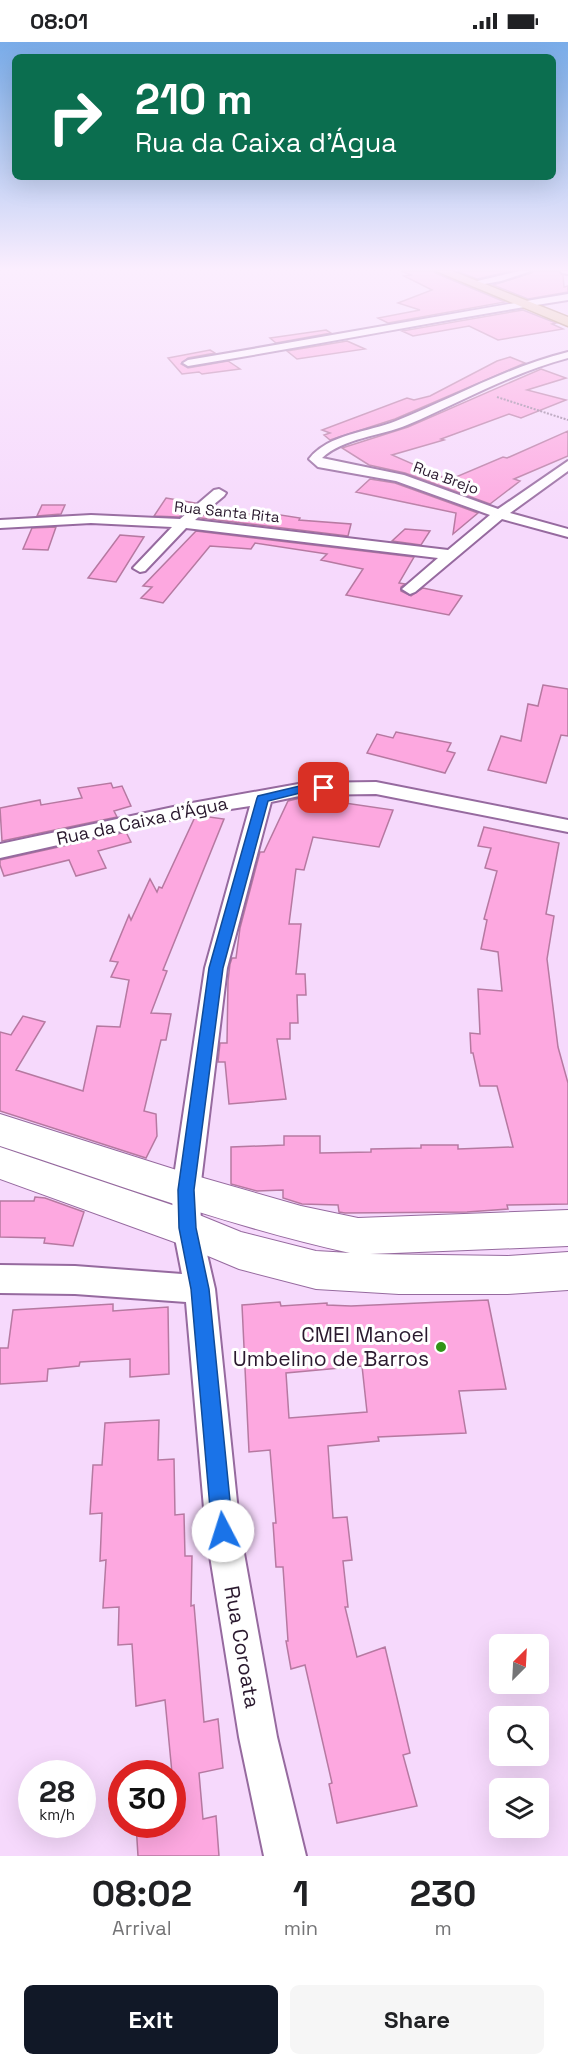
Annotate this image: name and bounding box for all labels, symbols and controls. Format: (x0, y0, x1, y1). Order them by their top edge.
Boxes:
text: 08:01 (30, 7, 88, 35)
text: 210 m (135, 73, 253, 126)
icon: right (36, 78, 114, 156)
text: Rua da Caixa d'Água (135, 125, 397, 160)
street label: Rua Brejo (411, 457, 482, 498)
street label: Rua Santa Rita (173, 497, 281, 527)
pin (298, 762, 349, 813)
icon: arrive (307, 771, 340, 804)
street label: Rua da Caixa d'Água (54, 791, 230, 850)
place label: CMEI Manoel Umbelino de Barros (233, 1321, 429, 1372)
marker: CMEI Manoel Umbelino de Barros (434, 1340, 448, 1354)
position arrow (191, 1499, 255, 1563)
street label: Rua Coroata (218, 1584, 267, 1710)
north arrow (489, 1634, 549, 1694)
map controls (489, 1634, 549, 1838)
button: search (489, 1706, 549, 1766)
speed limit sign: 30 (108, 1760, 186, 1838)
text: 28 (39, 1772, 75, 1811)
button: layers (489, 1778, 549, 1838)
text: km/h (39, 1805, 75, 1824)
text: 08:02 (92, 1871, 192, 1917)
text: 1 (293, 1871, 309, 1917)
text: 230 (410, 1871, 476, 1917)
text: Arrival (112, 1915, 172, 1941)
text: min (284, 1915, 318, 1941)
text: m (434, 1915, 452, 1941)
button: Exit (24, 1985, 278, 2054)
button: Share (290, 1985, 544, 2054)

